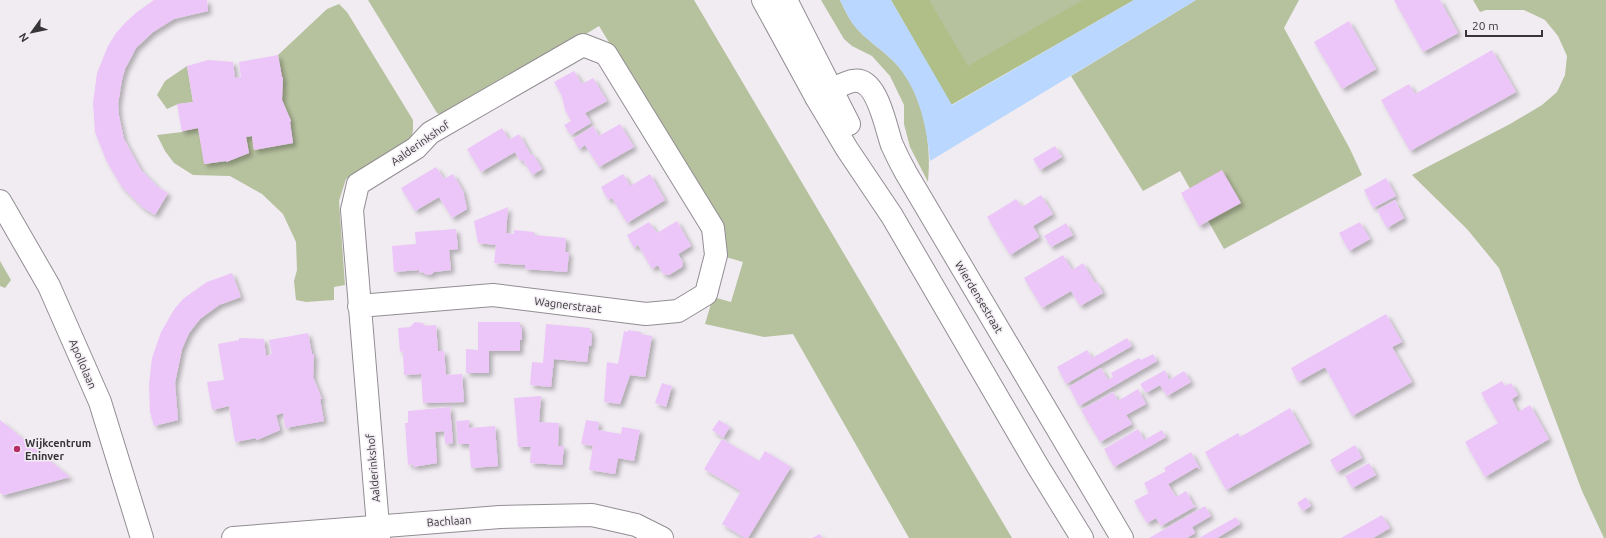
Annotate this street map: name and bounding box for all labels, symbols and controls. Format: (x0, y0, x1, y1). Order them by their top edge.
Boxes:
north arrow (12, 12, 52, 52)
scale bar (1466, 12, 1542, 38)
text: 20 m (1472, 19, 1499, 32)
text: N (16, 31, 31, 44)
street label: Aalderinkshof (388, 118, 452, 168)
street label: Wierdensestraat (953, 259, 1006, 336)
street label: Wagnerstraat (534, 295, 603, 315)
street label: Apollolaan (67, 337, 99, 391)
street label: Aalderinkshof (364, 433, 382, 503)
place label: Wijkcentrum Eninver (25, 437, 91, 462)
marker: Wijkcentrum Eninver (12, 444, 22, 454)
street label: Bachlaan (426, 513, 472, 529)

